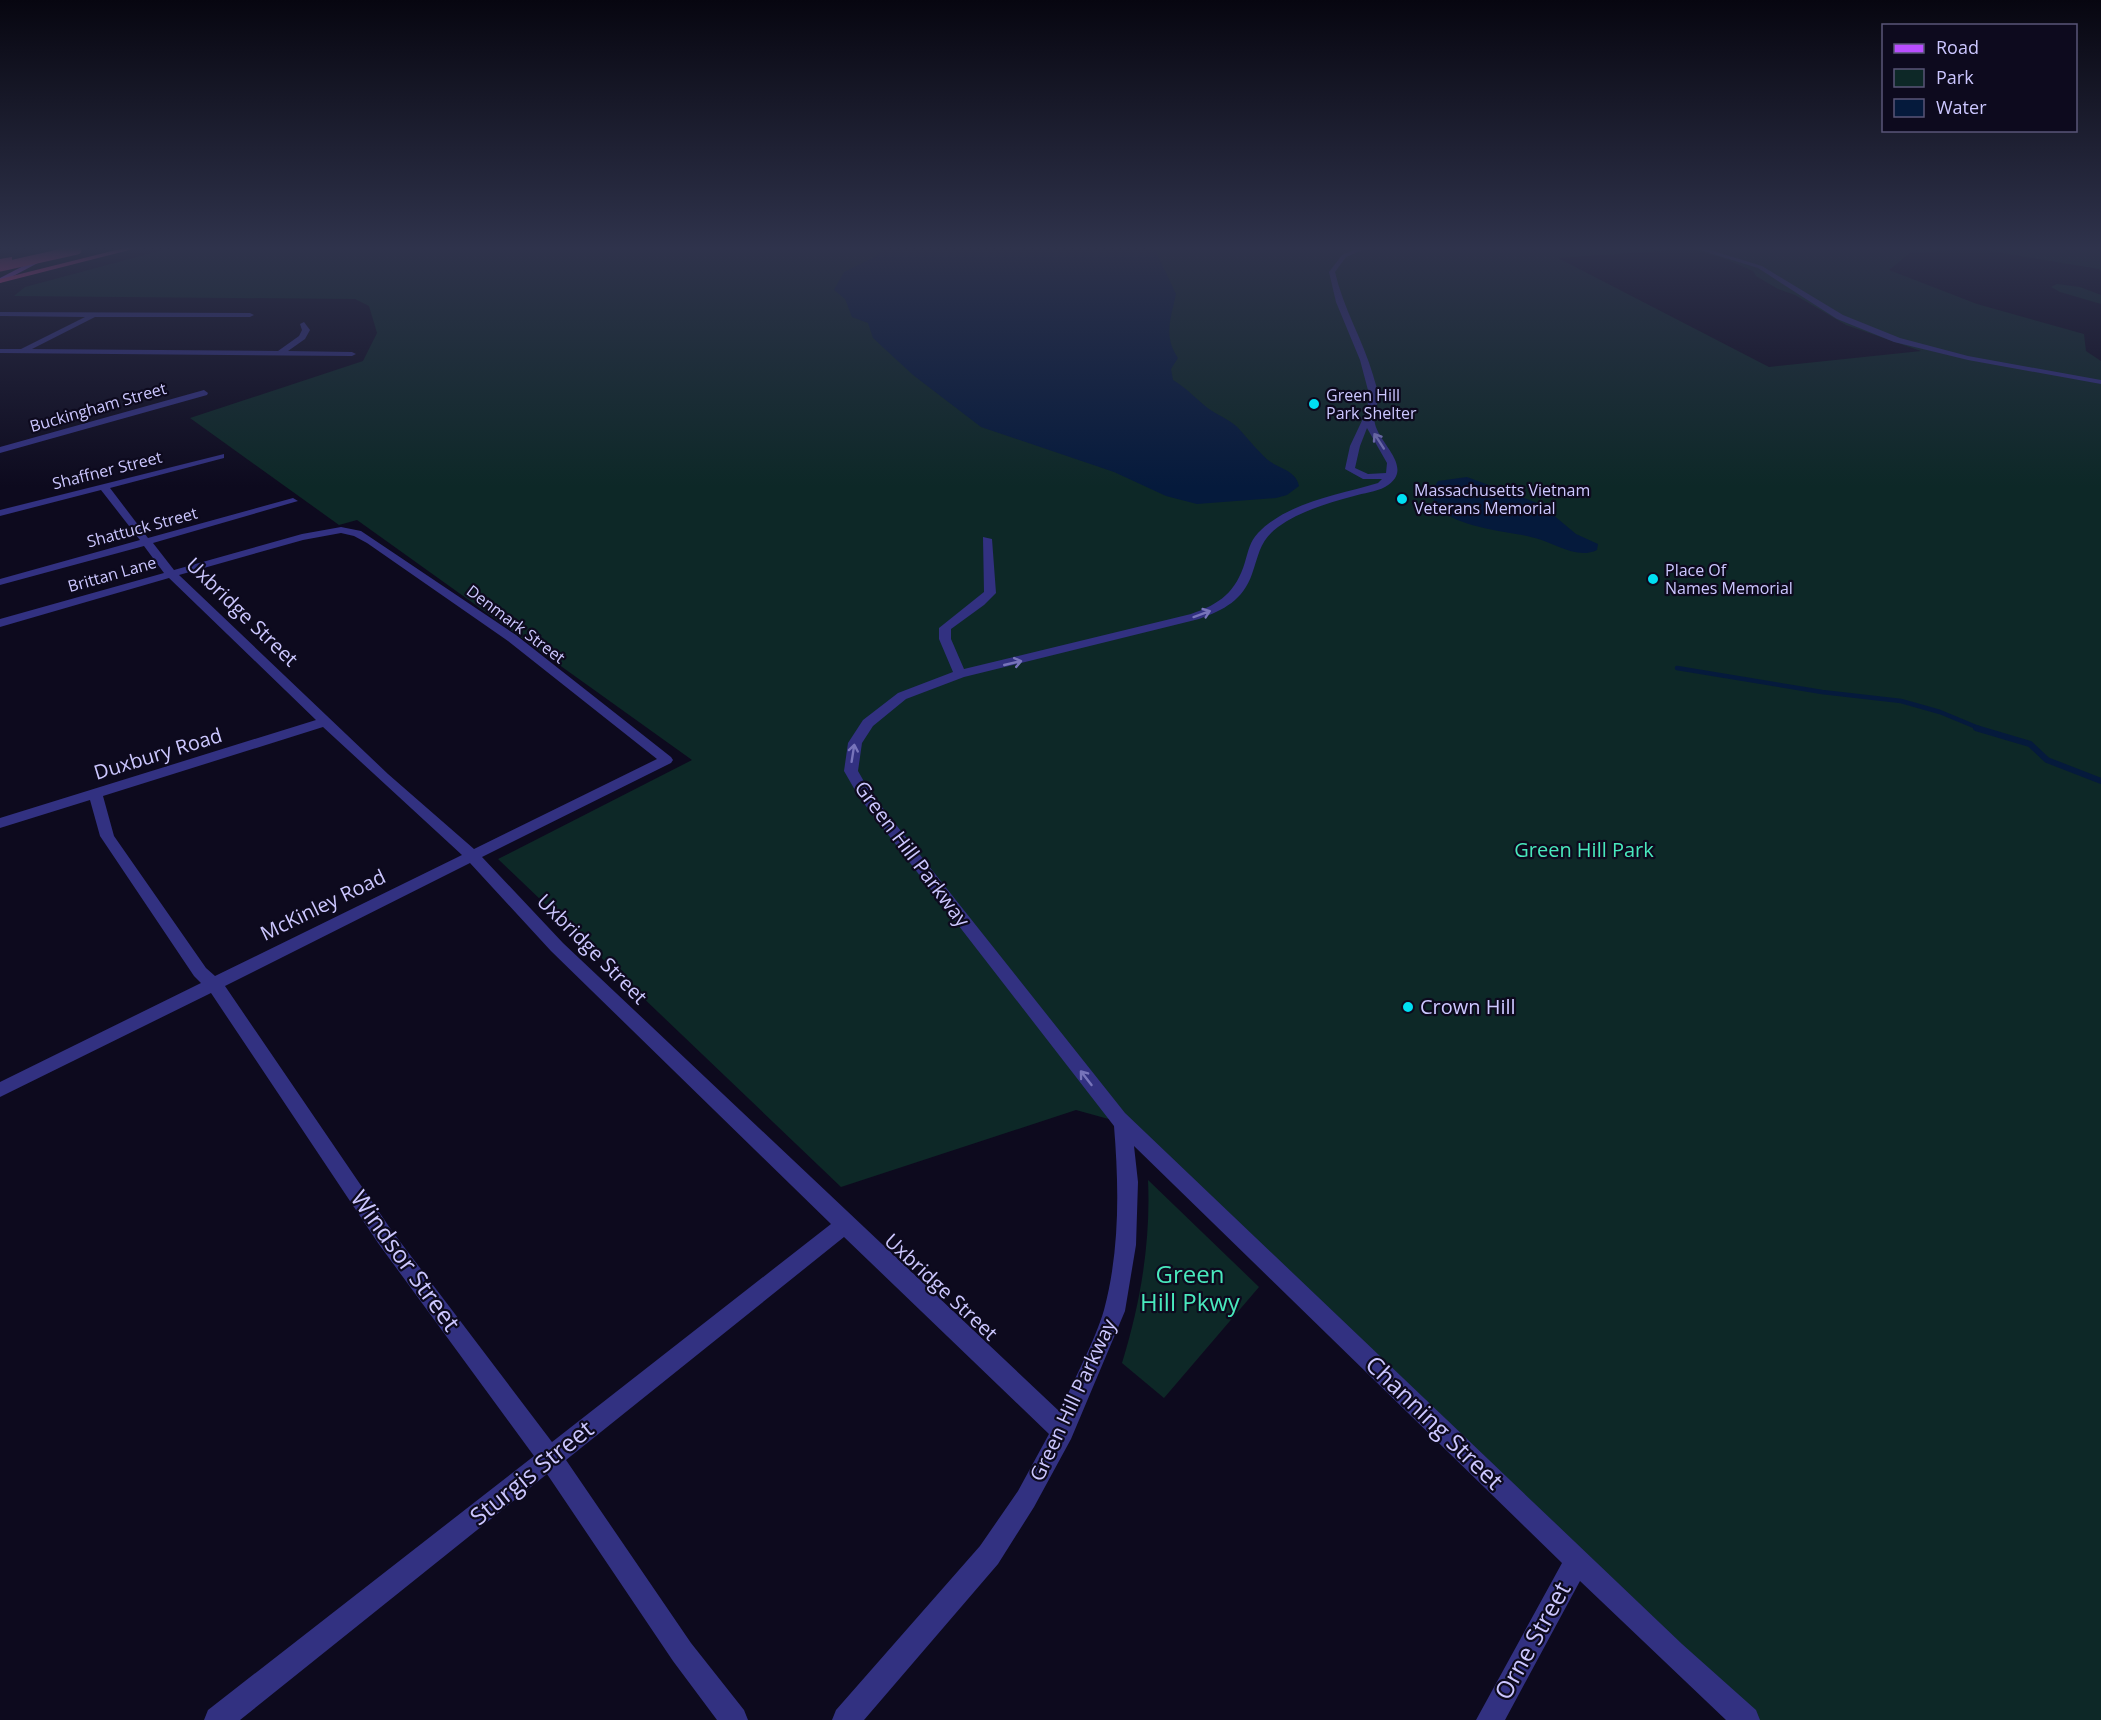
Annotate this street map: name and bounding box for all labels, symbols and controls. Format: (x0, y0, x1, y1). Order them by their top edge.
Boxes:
legend (1882, 24, 2077, 132)
text: Road (1936, 35, 1979, 59)
text: Park (1936, 65, 1974, 89)
text: Water (1936, 95, 1987, 119)
street label: Buckingham Street (27, 377, 169, 437)
place label: Green Hill Park Shelter (1326, 384, 1417, 424)
marker: Green Hill Park Shelter (1307, 397, 1321, 411)
one-way arrow (1373, 433, 1385, 450)
street label: Shaffner Street (50, 446, 164, 494)
place label: Massachusetts Vietnam Veterans Memorial (1414, 479, 1590, 519)
marker: Massachusetts Vietnam Veterans Memorial (1395, 492, 1409, 506)
street label: Shattuck Street (84, 502, 200, 552)
street label: Brittan Lane (65, 551, 159, 597)
street label: Uxbridge Street (180, 551, 304, 672)
place label: Place Of Names Memorial (1665, 559, 1793, 599)
marker: Place Of Names Memorial (1646, 572, 1660, 586)
street label: Denmark Street (462, 580, 570, 668)
one-way arrow (1192, 608, 1211, 619)
one-way arrow (1003, 656, 1022, 668)
street label: Duxbury Road (90, 721, 225, 786)
one-way arrow (848, 744, 859, 764)
street label: Green Hill Parkway (849, 775, 977, 933)
park label: Green Hill Park (1514, 836, 1654, 863)
street label: McKinley Road (256, 863, 390, 947)
street label: Uxbridge Street (531, 888, 653, 1010)
place label: Crown Hill (1420, 993, 1516, 1020)
marker: Crown Hill (1401, 1000, 1415, 1014)
one-way arrow (1080, 1070, 1093, 1086)
street label: Windsor Street (344, 1183, 469, 1337)
street label: Uxbridge Street (879, 1227, 1004, 1346)
park label: Green Hill Pkwy (1140, 1257, 1241, 1318)
street label: Green Hill Parkway (1023, 1313, 1122, 1485)
street label: Channing Street (1359, 1348, 1511, 1496)
street label: Sturgis Street (462, 1412, 600, 1532)
street label: Orne Street (1486, 1575, 1578, 1705)

